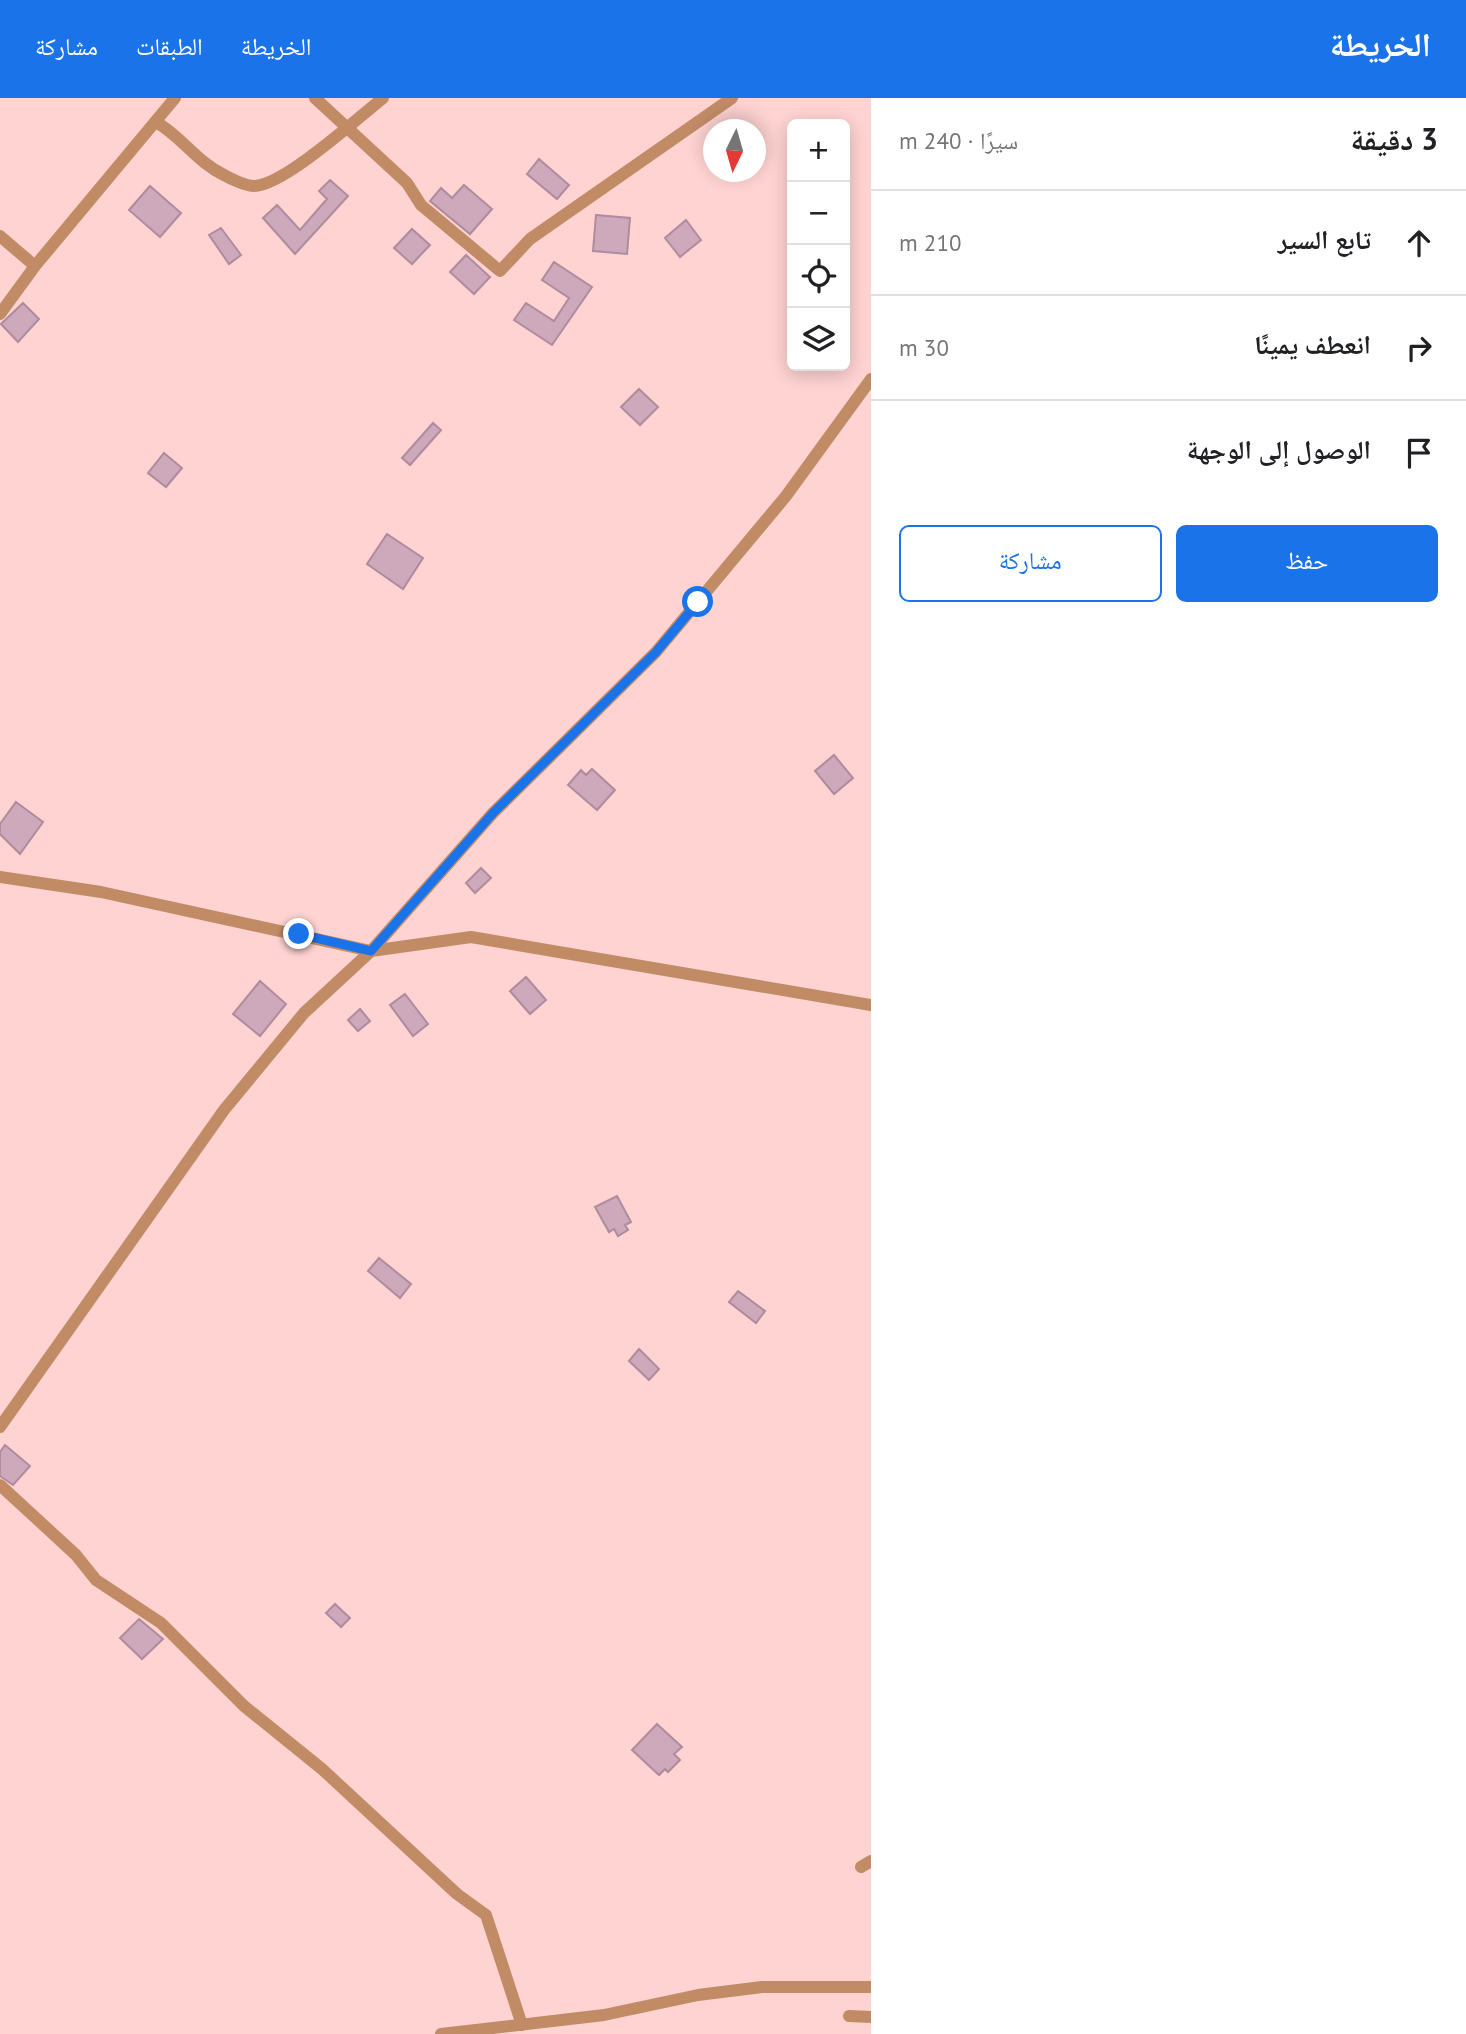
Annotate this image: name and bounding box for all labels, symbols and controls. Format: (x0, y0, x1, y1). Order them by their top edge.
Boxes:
text: الخريطة (1330, 22, 1431, 65)
text: مشاركة (35, 31, 98, 62)
text: الطبقات (136, 31, 203, 62)
text: الخريطة (241, 31, 311, 62)
north arrow (703, 119, 766, 182)
map controls (787, 119, 850, 371)
button: + (787, 119, 850, 182)
text: 3 دقيقة (1350, 119, 1438, 158)
text: سيرًا · 240 m (899, 126, 1018, 155)
button: − (787, 182, 850, 245)
text: تابع السير (1278, 223, 1371, 256)
icon: ahead (1400, 224, 1438, 262)
text: 210 m (899, 228, 961, 257)
button: locate (787, 245, 850, 308)
button: layers (787, 308, 850, 371)
text: انعطف يمينًا (1254, 328, 1371, 361)
icon: right (1400, 329, 1438, 367)
text: 30 m (899, 333, 949, 362)
text: الوصول إلى الوجهة (1187, 433, 1371, 466)
icon: arrive (1400, 434, 1438, 472)
button: مشاركة (899, 525, 1162, 602)
button: حفظ (1176, 525, 1438, 602)
route start (682, 586, 713, 617)
route end (283, 918, 314, 949)

